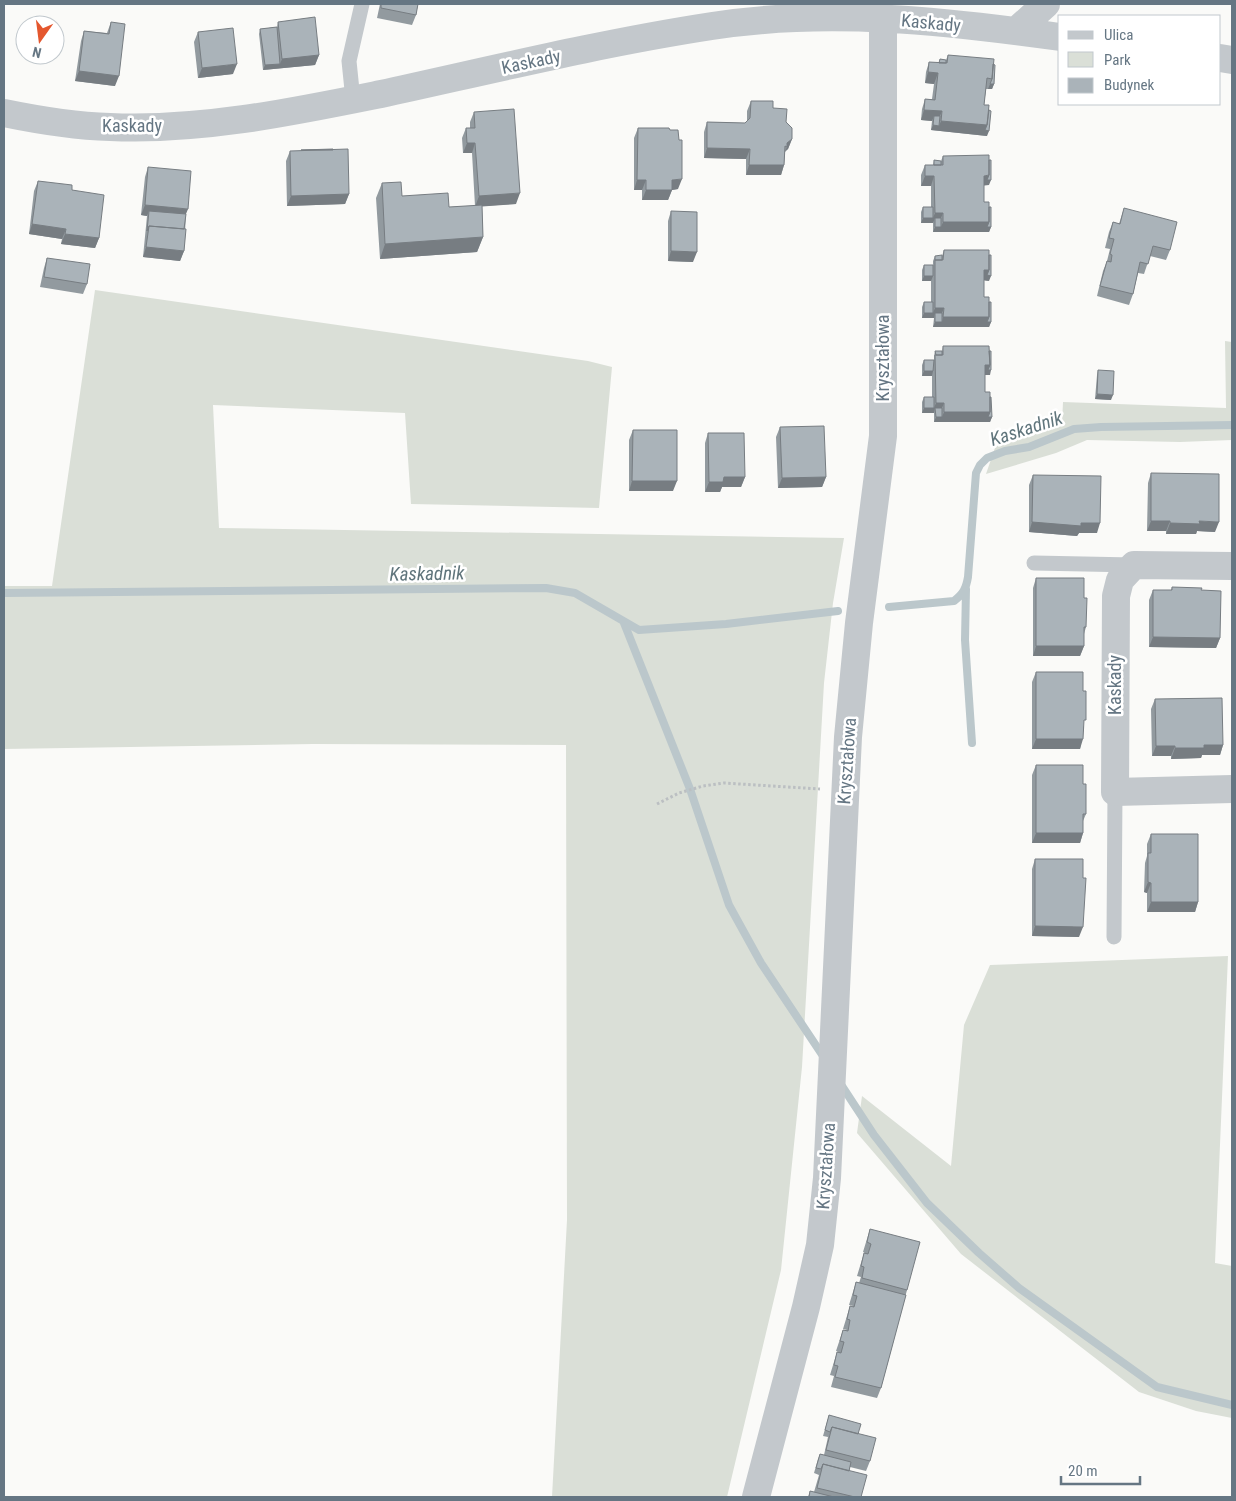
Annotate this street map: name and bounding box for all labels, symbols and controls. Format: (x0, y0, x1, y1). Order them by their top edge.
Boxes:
street label: Kaskady (900, 9, 962, 36)
north arrow (15, 15, 65, 65)
legend (1058, 15, 1221, 105)
text: Ulica (1104, 26, 1133, 44)
text: N (31, 44, 43, 61)
street label: Kaskady (499, 45, 563, 78)
text: Park (1104, 51, 1131, 69)
text: Budynek (1104, 76, 1154, 94)
street label: Kaskady (102, 115, 162, 136)
street label: Kryształowa (872, 315, 893, 401)
water label: Kaskadnik (987, 406, 1066, 451)
water label: Kaskadnik (389, 561, 465, 586)
street label: Kaskady (1104, 655, 1125, 715)
street label: Kryształowa (833, 717, 860, 805)
street label: Kryształowa (812, 1122, 839, 1210)
scale bar (1061, 1454, 1140, 1486)
text: 20 m (1068, 1462, 1098, 1480)

